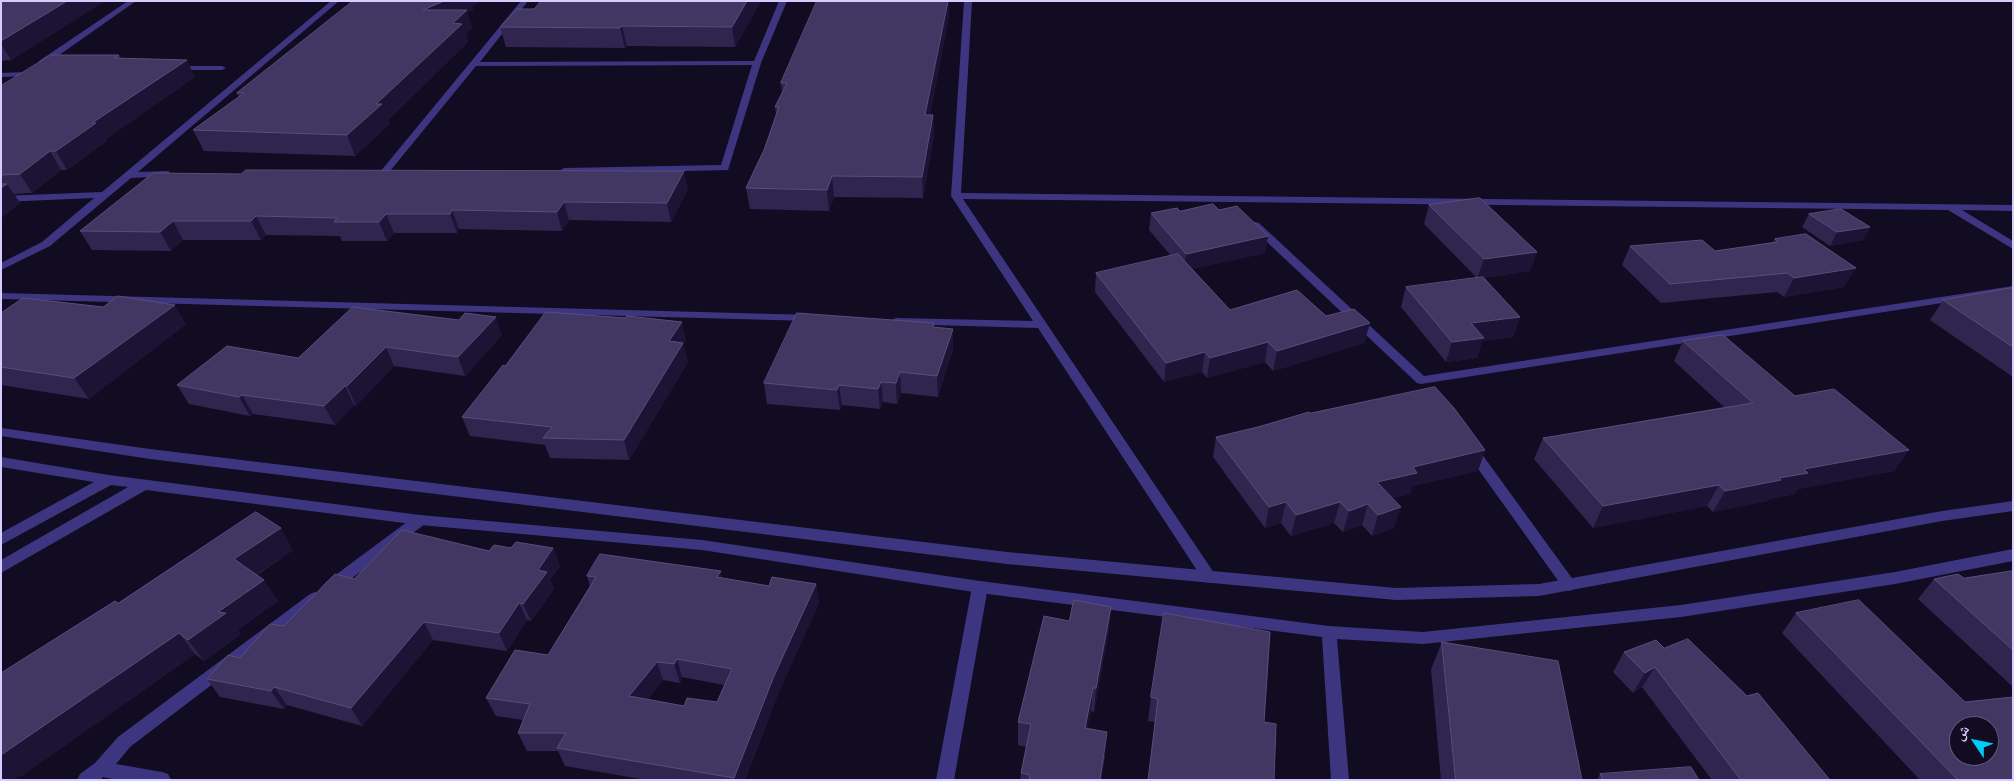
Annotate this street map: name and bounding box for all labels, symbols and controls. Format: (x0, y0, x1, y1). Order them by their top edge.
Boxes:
north arrow (1949, 716, 1999, 766)
text: ش (1951, 722, 1973, 744)

